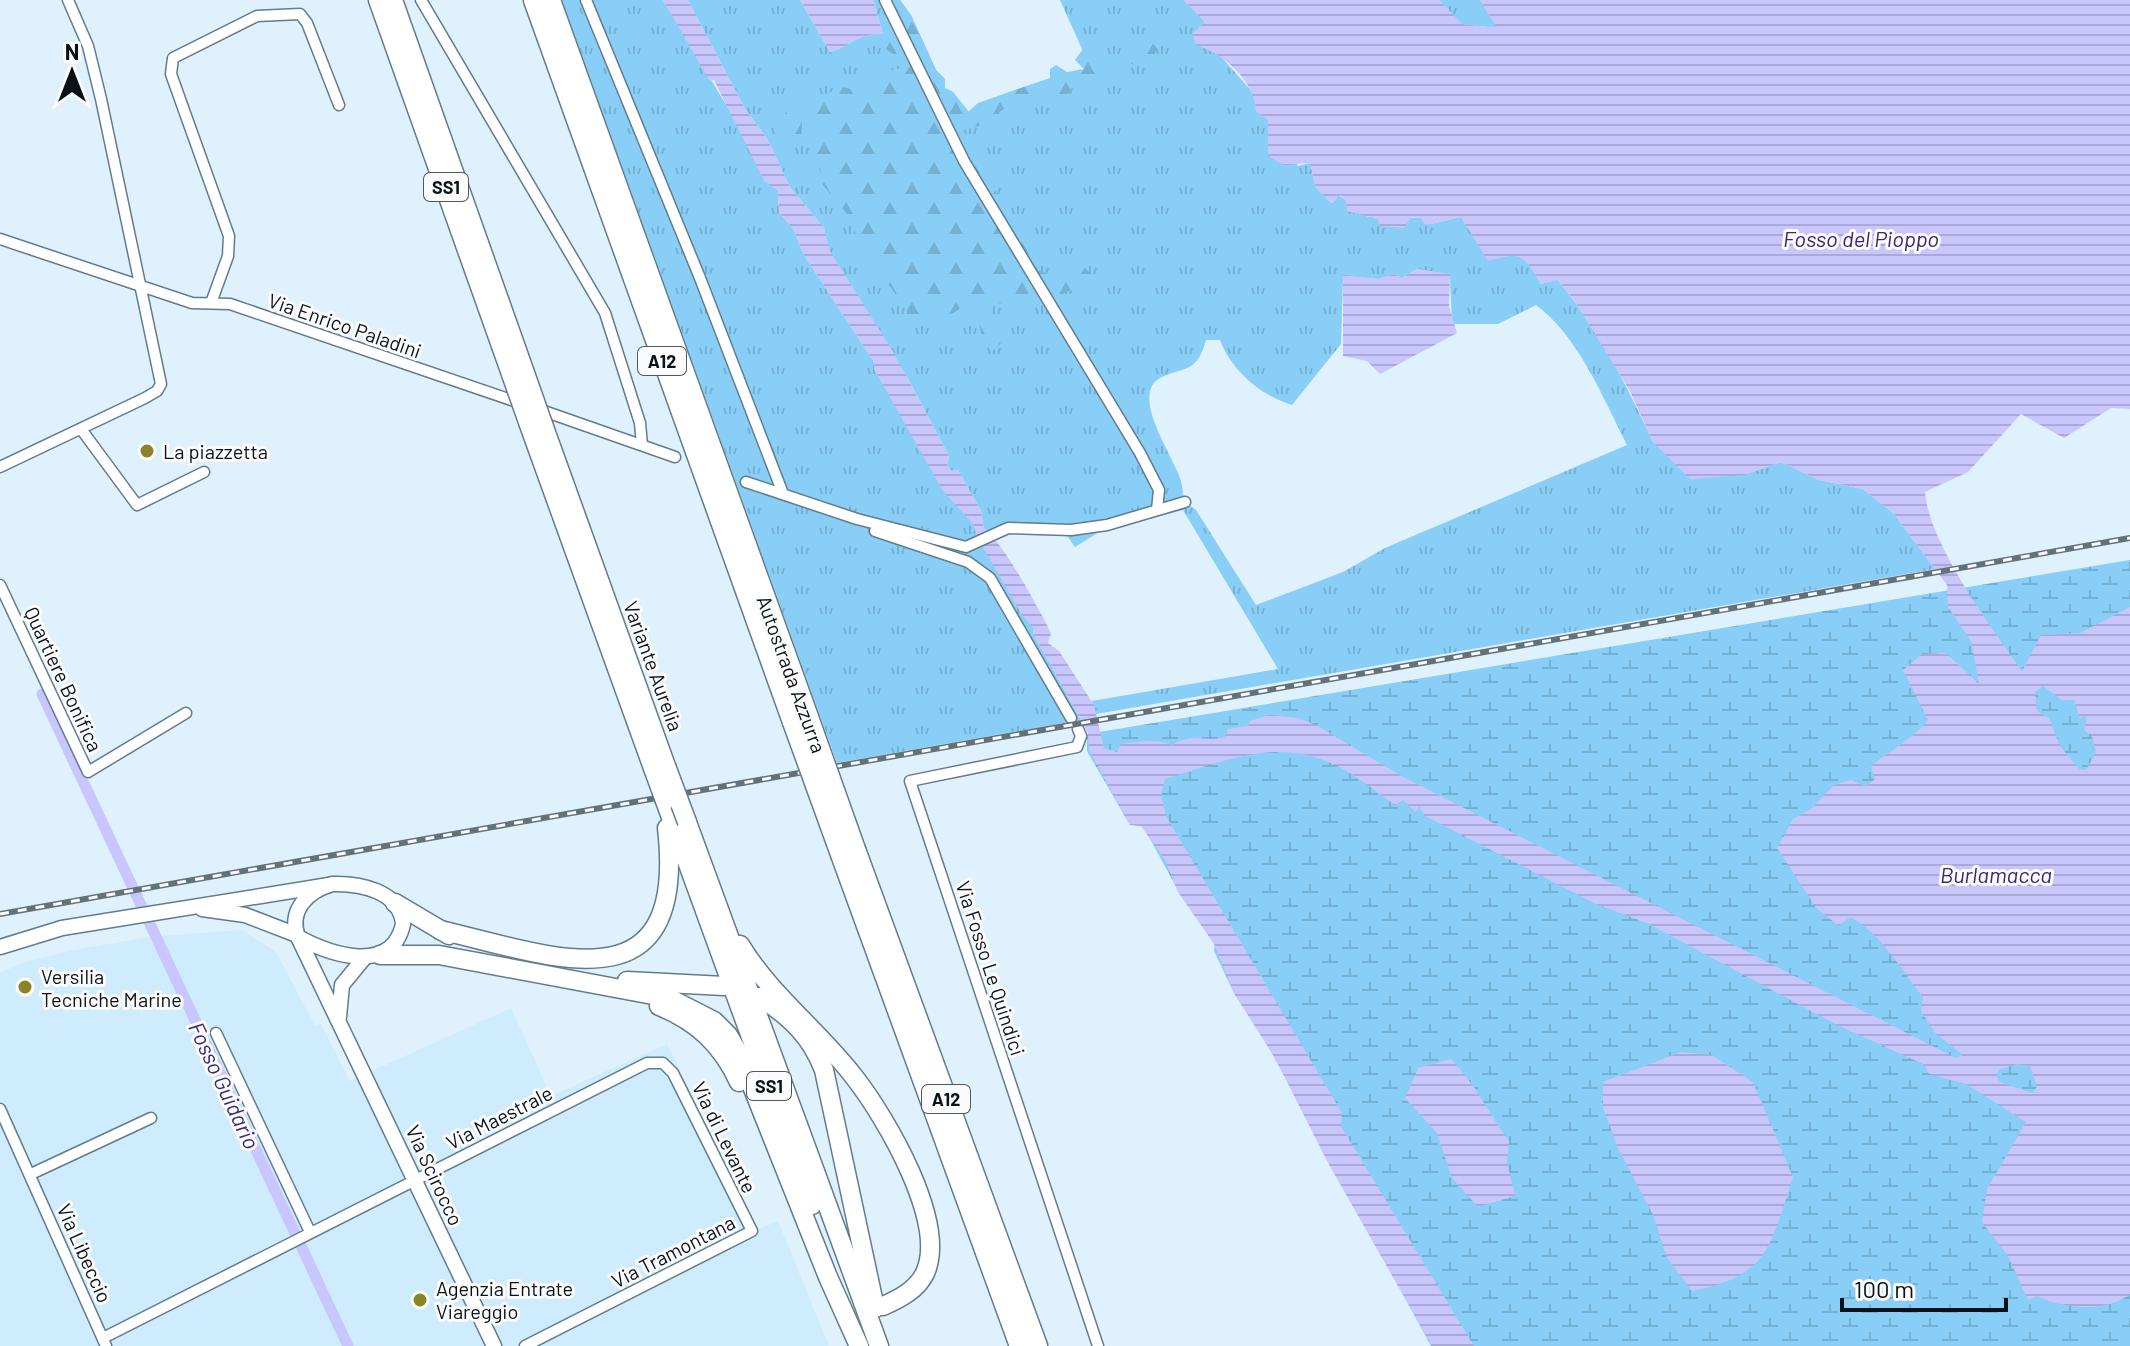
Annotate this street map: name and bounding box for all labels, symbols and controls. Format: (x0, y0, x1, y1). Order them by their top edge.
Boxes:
north arrow (32, 32, 112, 112)
text: N (65, 38, 79, 64)
road number: SS1 (424, 173, 468, 201)
water label: Fosso del Pioppo (1783, 225, 1939, 251)
street label: Via Enrico Paladini (265, 288, 425, 362)
road number: A12 (638, 347, 686, 375)
place label: La piazzetta (163, 439, 268, 463)
marker: La piazzetta (138, 442, 156, 460)
street label: Autostrada Azzurra (752, 592, 832, 756)
street label: Variante Aurelia (619, 598, 689, 734)
street label: Quartiere Bonifica (20, 603, 108, 755)
water label: Burlamacca (1940, 861, 2052, 887)
street label: Via Fosso Le Quindici (951, 878, 1031, 1058)
place label: Versilia Tecniche Marine (41, 964, 182, 1011)
marker: Versilia Tecniche Marine (16, 978, 34, 996)
water label: Fosso Guidario (184, 1017, 266, 1153)
road number: SS1 (747, 1072, 791, 1100)
street label: Via di Levante (688, 1077, 762, 1197)
street label: Via Maestrale (442, 1080, 556, 1154)
road number: A12 (922, 1085, 970, 1113)
street label: Via Scirocco (401, 1121, 469, 1229)
street label: Via Libeccio (53, 1200, 117, 1306)
street label: Via Tramontana (607, 1210, 739, 1292)
scale bar (1842, 1262, 2006, 1312)
text: 100 m (1854, 1274, 1914, 1303)
place label: Agenzia Entrate Viareggio (436, 1276, 573, 1323)
marker: Agenzia Entrate Viareggio (411, 1291, 429, 1309)

